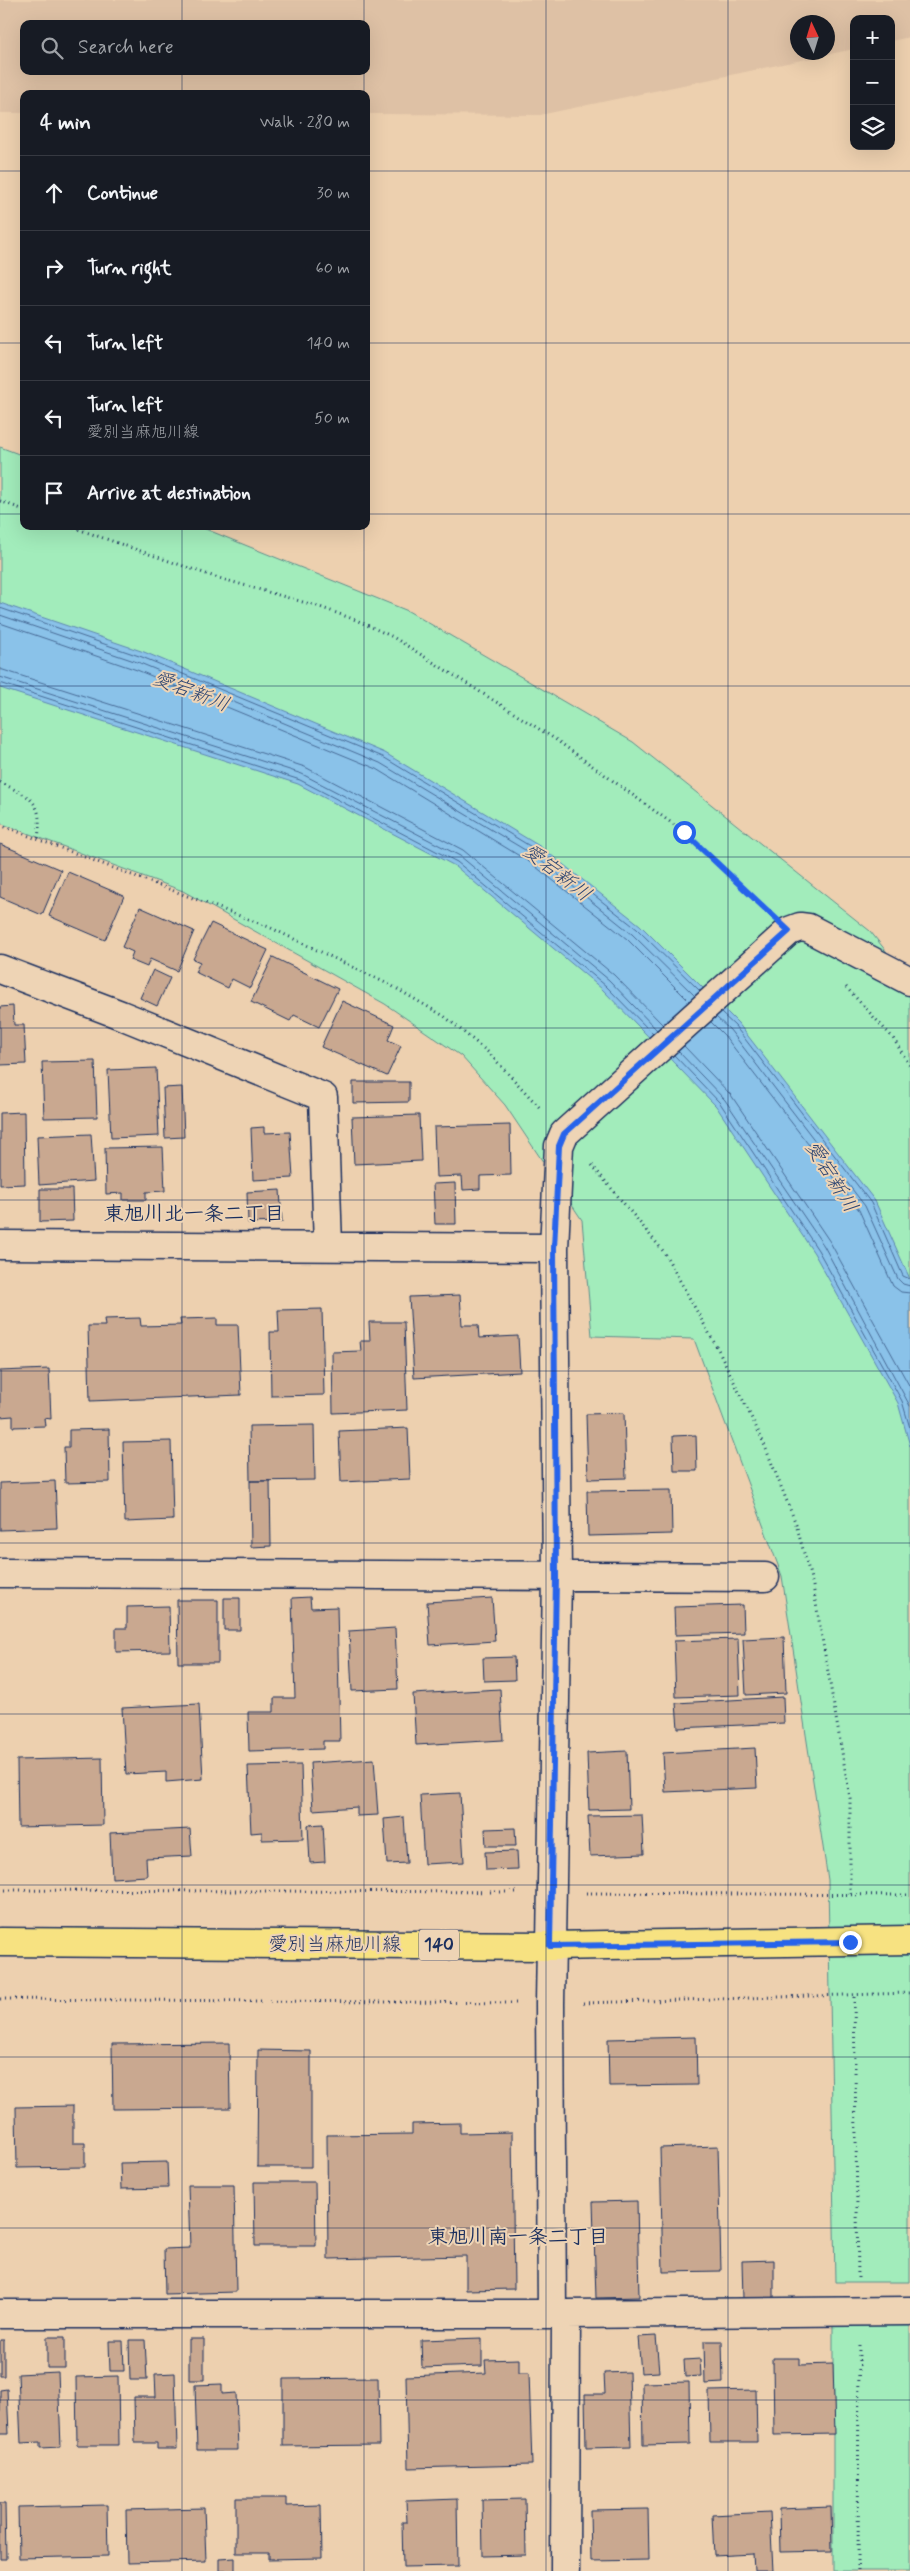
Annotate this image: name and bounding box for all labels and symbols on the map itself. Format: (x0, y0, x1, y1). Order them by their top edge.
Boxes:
north arrow (790, 15, 835, 60)
water label: 愛宕新川 (149, 665, 233, 719)
route start (673, 821, 696, 844)
water label: 愛宕新川 (517, 838, 597, 908)
water label: 愛宕新川 (798, 1136, 864, 1218)
district label: 東旭川北一条二丁目 (104, 1201, 284, 1228)
road number: 140 (419, 1930, 459, 1960)
route end (839, 1931, 862, 1954)
street label: 愛別当麻旭川線 (268, 1932, 402, 1957)
district label: 東旭川南一条二丁目 (428, 2224, 608, 2251)

